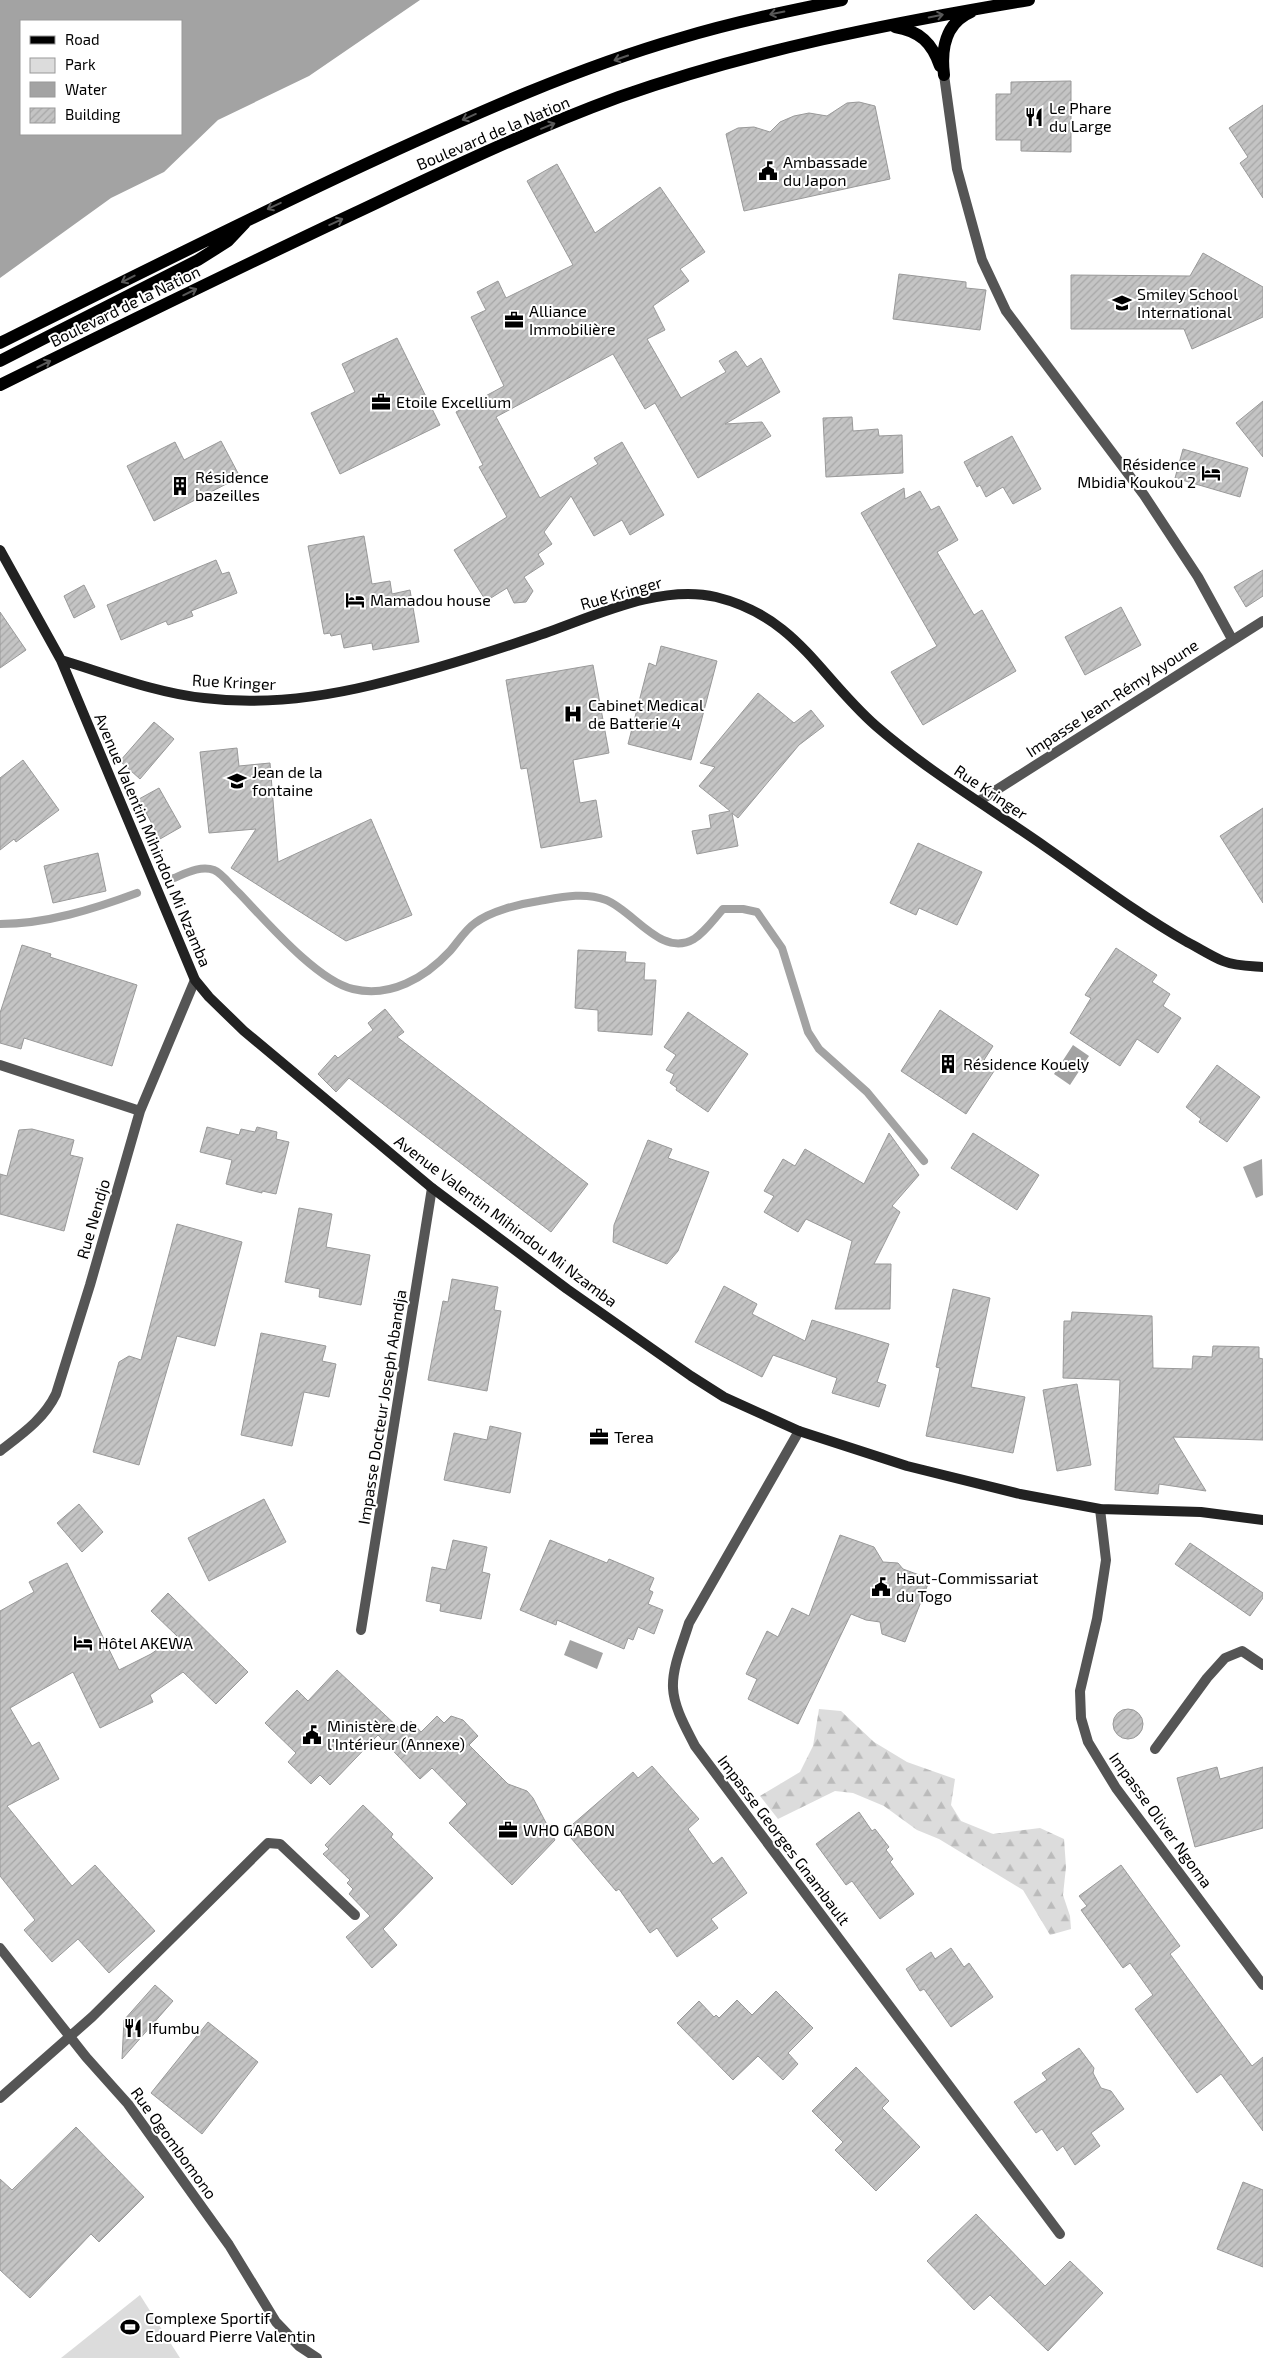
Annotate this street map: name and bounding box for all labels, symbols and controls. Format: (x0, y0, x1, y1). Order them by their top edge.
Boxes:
one-way arrow (769, 9, 785, 18)
one-way arrow (928, 11, 944, 21)
legend (20, 20, 182, 135)
text: Road (65, 30, 100, 48)
one-way arrow (614, 54, 629, 63)
text: Park (65, 55, 96, 73)
text: Water (65, 80, 107, 98)
street label: Boulevard de la Nation (413, 92, 572, 173)
place label: Le Phare du Large (1049, 98, 1112, 135)
text: Building (65, 105, 121, 123)
restaurant icon: Le Phare du Large (1023, 106, 1045, 128)
one-way arrow (462, 112, 477, 122)
one-way arrow (540, 120, 555, 130)
place label: Ambassade du Japon (783, 152, 868, 189)
public building icon: Ambassade du Japon (757, 160, 779, 182)
one-way arrow (267, 202, 282, 212)
one-way arrow (328, 217, 343, 226)
street label: Boulevard de la Nation (47, 261, 203, 350)
one-way arrow (121, 275, 136, 284)
place label: Smiley School International (1137, 284, 1238, 321)
one-way arrow (182, 287, 197, 296)
school or university icon: Smiley School International (1111, 292, 1133, 314)
place label: Alliance Immobilière (529, 301, 616, 338)
office icon: Alliance Immobilière (503, 309, 525, 331)
one-way arrow (36, 359, 51, 368)
office icon: Etoile Excellium (370, 391, 392, 413)
place label: Etoile Excellium (396, 392, 511, 411)
place label: Résidence Mbidia Koukou 2 (1077, 454, 1196, 491)
hotel icon: Résidence Mbidia Koukou 2 (1200, 462, 1222, 484)
place label: Résidence bazeilles (195, 467, 269, 504)
building icon: Résidence bazeilles (169, 475, 191, 497)
street label: Rue Kringer (578, 572, 664, 613)
hotel icon: Mamadou house (344, 589, 366, 611)
place label: Mamadou house (370, 590, 491, 609)
street label: Impasse Jean-Rémy Ayoune (1022, 635, 1201, 760)
street label: Rue Kringer (191, 670, 277, 693)
place label: Cabinet Medical de Batterie 4 (588, 695, 704, 732)
hospital icon: Cabinet Medical de Batterie 4 (562, 703, 584, 725)
street label: Avenue Valentin Mihindou Mi Nzamba (91, 710, 216, 969)
street label: Rue Kringer (951, 760, 1032, 823)
place label: Jean de la fontaine (252, 762, 323, 799)
school or university icon: Jean de la fontaine (226, 770, 248, 792)
building icon: Résidence Kouely (937, 1053, 959, 1075)
place label: Résidence Kouely (963, 1054, 1090, 1073)
street label: Avenue Valentin Mihindou Mi Nzamba (391, 1131, 621, 1311)
street label: Rue Nendjo (72, 1177, 114, 1261)
street label: Impasse Docteur Joseph Abandja (354, 1288, 410, 1526)
office icon: Terea (588, 1426, 610, 1448)
place label: Terea (614, 1427, 654, 1446)
place label: Haut-Commissariat du Togo (896, 1568, 1038, 1605)
public building icon: Haut-Commissariat du Togo (870, 1576, 892, 1598)
hotel icon: Hôtel AKEWA (72, 1632, 94, 1654)
place label: Hôtel AKEWA (98, 1633, 193, 1652)
place label: Ministère de l'Intérieur (Annexe) (327, 1716, 465, 1753)
public building icon: Ministère de l'Intérieur (Annexe) (301, 1724, 323, 1746)
street label: Impasse Oliver Ngoma (1106, 1748, 1217, 1891)
street label: Impasse Georges Gnambault (714, 1751, 855, 1928)
office icon: WHO GABON (497, 1819, 519, 1841)
place label: WHO GABON (523, 1820, 615, 1839)
restaurant icon: Ifumbu (122, 2017, 144, 2039)
place label: Ifumbu (148, 2018, 200, 2037)
street label: Rue Ogombomono (127, 2083, 221, 2202)
place label: Complexe Sportif Edouard Pierre Valentin (145, 2308, 316, 2345)
sports icon: Complexe Sportif Edouard Pierre Valentin (119, 2316, 141, 2338)

